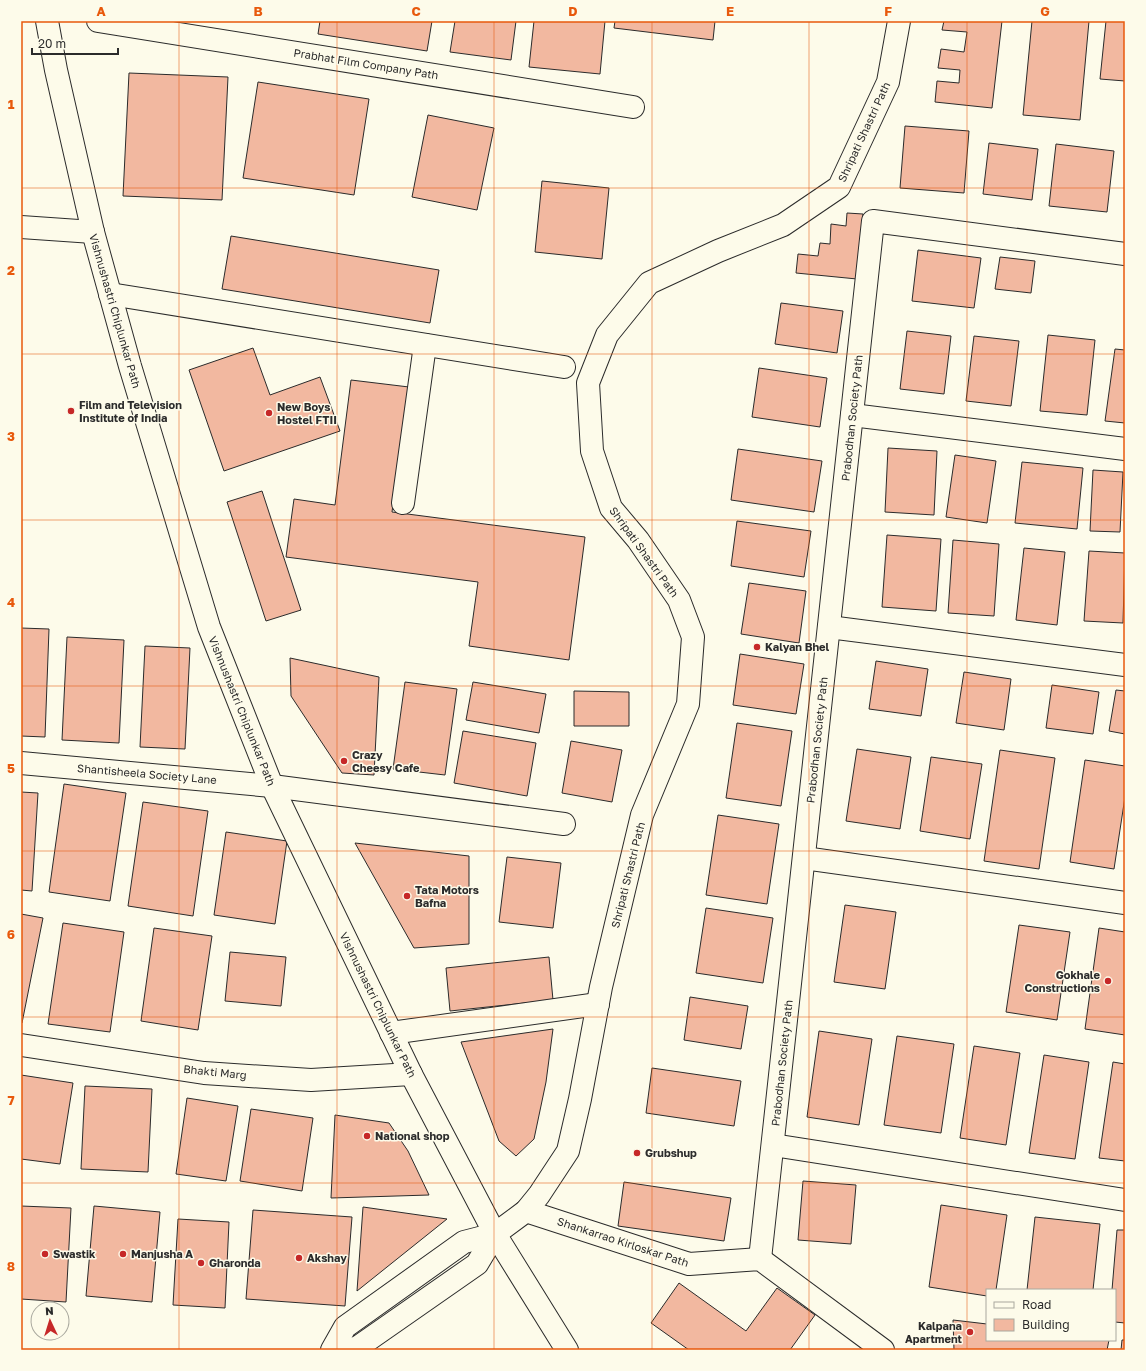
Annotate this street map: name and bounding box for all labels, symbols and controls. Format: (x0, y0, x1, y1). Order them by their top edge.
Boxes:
text: A (96, 3, 106, 19)
text: B (253, 3, 263, 19)
text: C (411, 3, 421, 19)
text: D (568, 3, 578, 19)
text: E (726, 3, 734, 19)
text: F (884, 3, 892, 19)
text: G (1040, 3, 1050, 19)
scale bar (32, 30, 118, 56)
text: 20 m (38, 36, 66, 51)
street label: Prabhat Film Company Path (293, 46, 439, 81)
street label: Shripati Shastri Path (835, 80, 892, 184)
text: 1 (8, 96, 15, 112)
street label: Vishnushastri Chiplunkar Path (87, 232, 144, 390)
text: 2 (7, 262, 15, 278)
street label: Prabodhan Society Path (838, 354, 865, 482)
place label: Film and Television Institute of India (79, 398, 182, 424)
place label: New Boys Hostel FTII (277, 400, 337, 426)
marker: Film and Television Institute of India (66, 406, 76, 416)
marker: New Boys Hostel FTII (264, 408, 274, 418)
text: 3 (7, 428, 15, 444)
street label: Shripati Shastri Path (607, 504, 682, 599)
text: 4 (7, 594, 15, 610)
street label: Vishnushastri Chiplunkar Path (206, 634, 278, 787)
place label: Kalyan Bhel (765, 640, 830, 653)
marker: Kalyan Bhel (752, 642, 762, 652)
street label: Prabodhan Society Path (803, 676, 830, 804)
place label: Crazy Cheesy Cafe (352, 748, 420, 774)
marker: Crazy Cheesy Cafe (339, 756, 349, 766)
text: 5 (7, 760, 15, 776)
street label: Shantisheela Society Lane (77, 761, 217, 786)
street label: Shripati Shastri Path (608, 821, 647, 929)
place label: Tata Motors Bafna (415, 883, 479, 909)
marker: Tata Motors Bafna (402, 891, 412, 901)
text: 6 (7, 926, 15, 942)
street label: Vishnushastri Chiplunkar Path (338, 930, 419, 1080)
place label: Gokhale Constructions (1024, 968, 1100, 994)
marker: Gokhale Constructions (1103, 976, 1113, 986)
street label: Prabodhan Society Path (768, 999, 795, 1127)
street label: Bhakti Marg (183, 1062, 247, 1081)
text: 7 (7, 1092, 15, 1108)
place label: National shop (375, 1129, 450, 1142)
marker: National shop (362, 1131, 372, 1141)
place label: Grubshup (645, 1146, 697, 1159)
marker: Grubshup (632, 1148, 642, 1158)
street label: Shankarrao Kirloskar Path (556, 1214, 691, 1269)
place label: Swastik (53, 1247, 96, 1260)
place label: Manjusha A (131, 1247, 193, 1260)
marker: Swastik (40, 1249, 50, 1259)
marker: Manjusha A (118, 1249, 128, 1259)
place label: Akshay (307, 1251, 347, 1264)
marker: Akshay (294, 1253, 304, 1263)
place label: Gharonda (209, 1256, 261, 1269)
text: 8 (7, 1258, 15, 1274)
marker: Gharonda (196, 1258, 206, 1268)
legend (986, 1289, 1116, 1341)
text: Road (1022, 1297, 1051, 1312)
north arrow (30, 1301, 70, 1341)
text: N (45, 1304, 54, 1317)
text: Building (1022, 1317, 1070, 1332)
place label: Kalpana Apartment (905, 1319, 963, 1345)
marker: Kalpana Apartment (965, 1327, 975, 1337)

